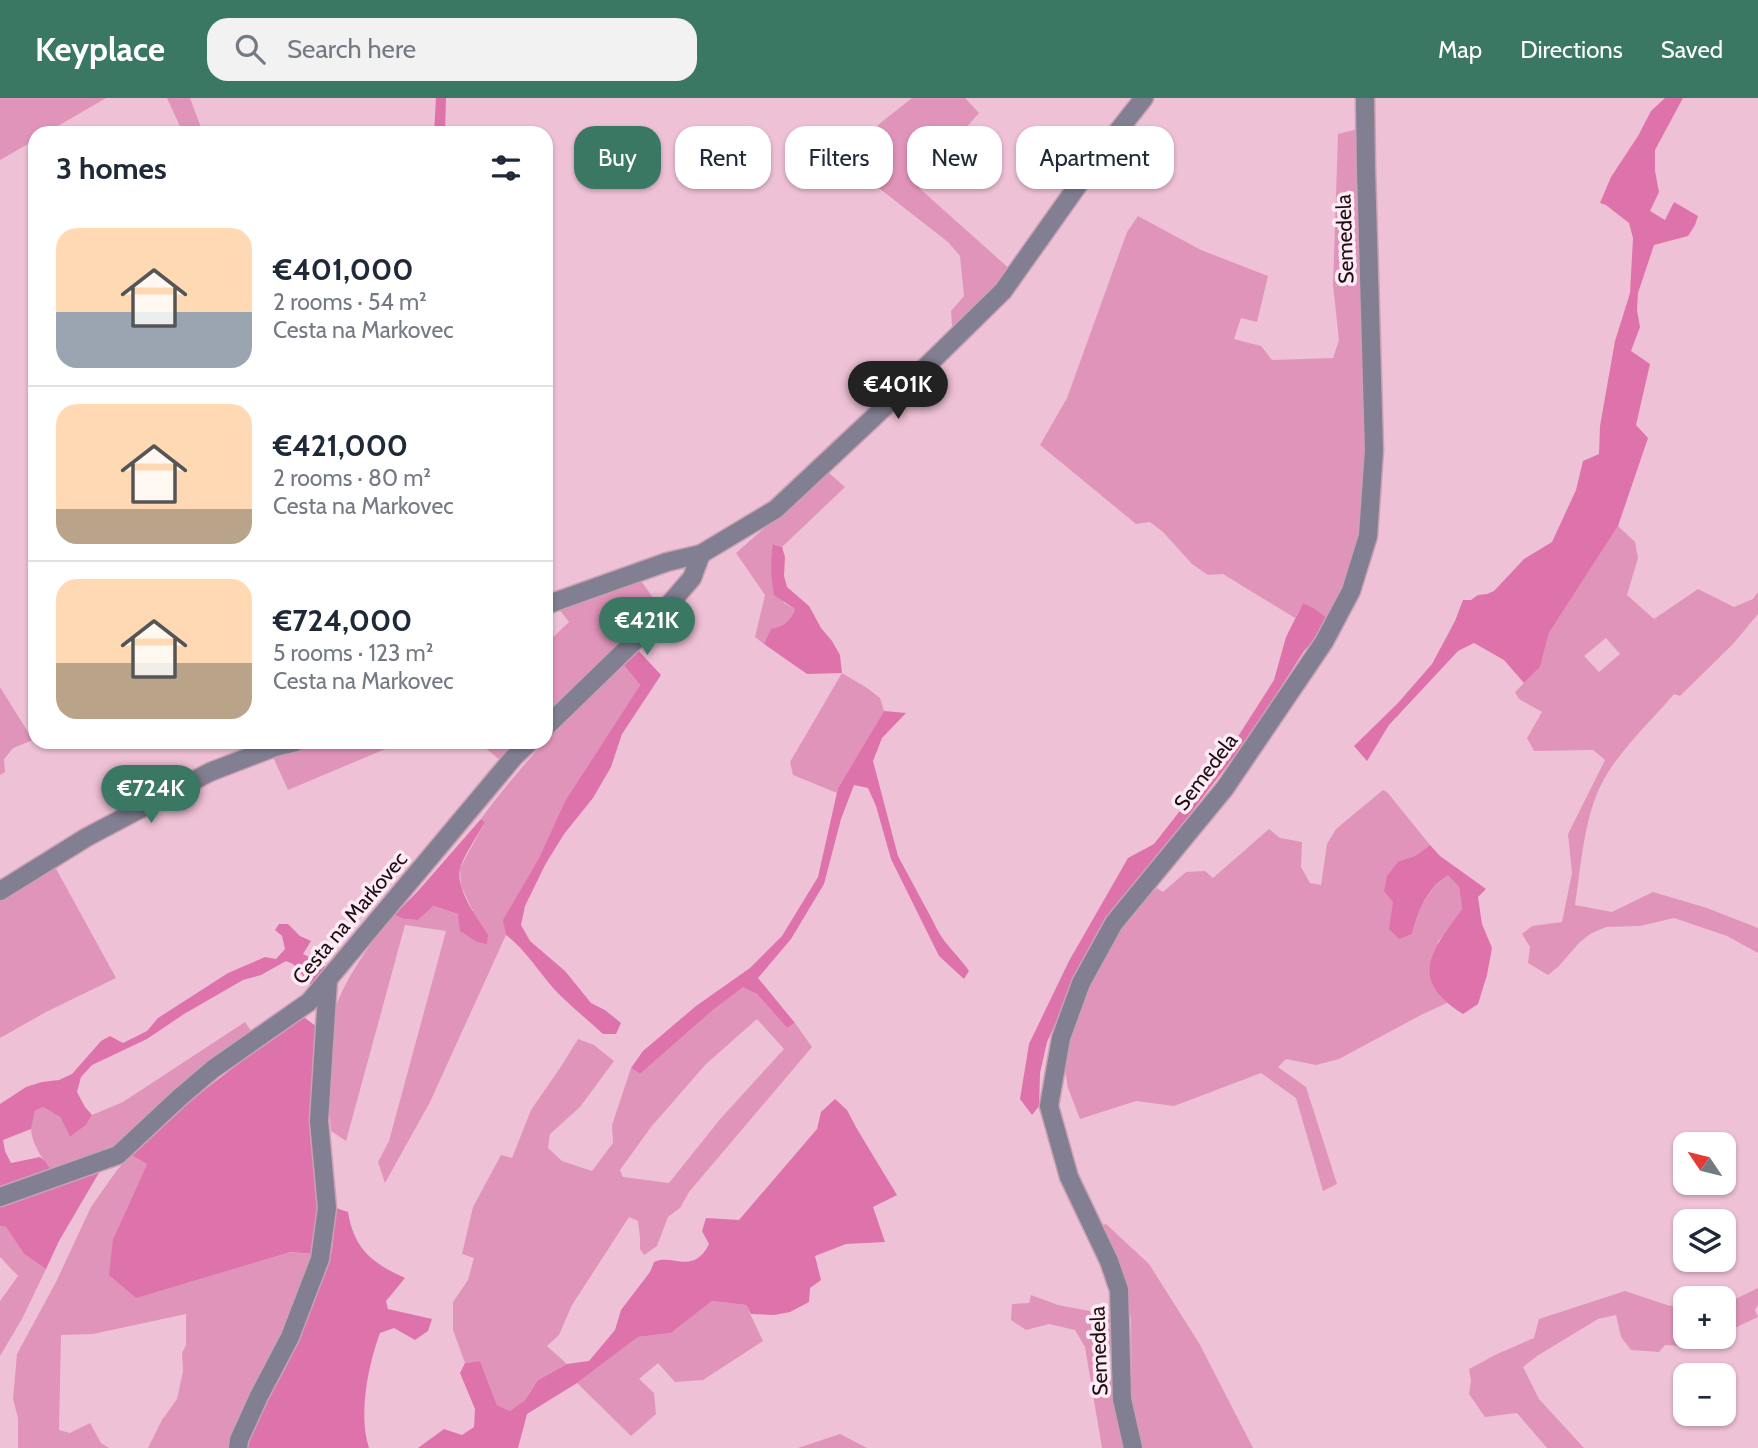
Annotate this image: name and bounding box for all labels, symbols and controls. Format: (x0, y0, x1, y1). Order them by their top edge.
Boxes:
search box (207, 18, 697, 81)
text: Keyplace (35, 29, 165, 69)
icon: search (231, 30, 269, 68)
text: Search here (287, 33, 416, 65)
text: Map (1438, 35, 1482, 64)
text: Directions (1520, 35, 1623, 64)
text: Saved (1661, 35, 1723, 64)
chip: Buy (574, 126, 661, 189)
chip: Rent (675, 126, 771, 189)
chip: Filters (785, 126, 893, 189)
chip: New (907, 126, 1002, 189)
chip: Apartment (1016, 126, 1174, 189)
icon: filters (487, 149, 525, 187)
text: 3 homes (56, 150, 167, 187)
street label: Semedela (1330, 194, 1359, 284)
text: €401,000 (273, 251, 413, 288)
icon: home (112, 256, 196, 340)
text: 2 rooms · 54 m² (273, 288, 427, 316)
text: Cesta na Markovec (273, 316, 454, 344)
pin: €401K (849, 362, 947, 421)
text: €401K (864, 370, 932, 398)
text: €421,000 (273, 427, 408, 464)
icon: home (112, 432, 196, 516)
text: 2 rooms · 80 m² (273, 464, 431, 492)
text: Cesta na Markovec (273, 492, 454, 520)
pin: €421K (598, 598, 696, 657)
text: €724,000 (273, 602, 412, 639)
text: €421K (615, 606, 679, 634)
icon: home (112, 607, 196, 691)
text: 5 rooms · 123 m² (273, 639, 433, 667)
text: Cesta na Markovec (273, 667, 454, 695)
street label: Semedela (1169, 728, 1243, 815)
pin: €724K (102, 766, 200, 825)
text: €724K (117, 774, 185, 802)
street label: Cesta na Markovec (287, 846, 412, 989)
north arrow (1673, 1132, 1736, 1195)
map controls (1673, 1132, 1736, 1426)
button: layers (1673, 1209, 1736, 1272)
button: + (1673, 1286, 1736, 1349)
street label: Semedela (1084, 1306, 1113, 1396)
button: − (1673, 1363, 1736, 1426)

